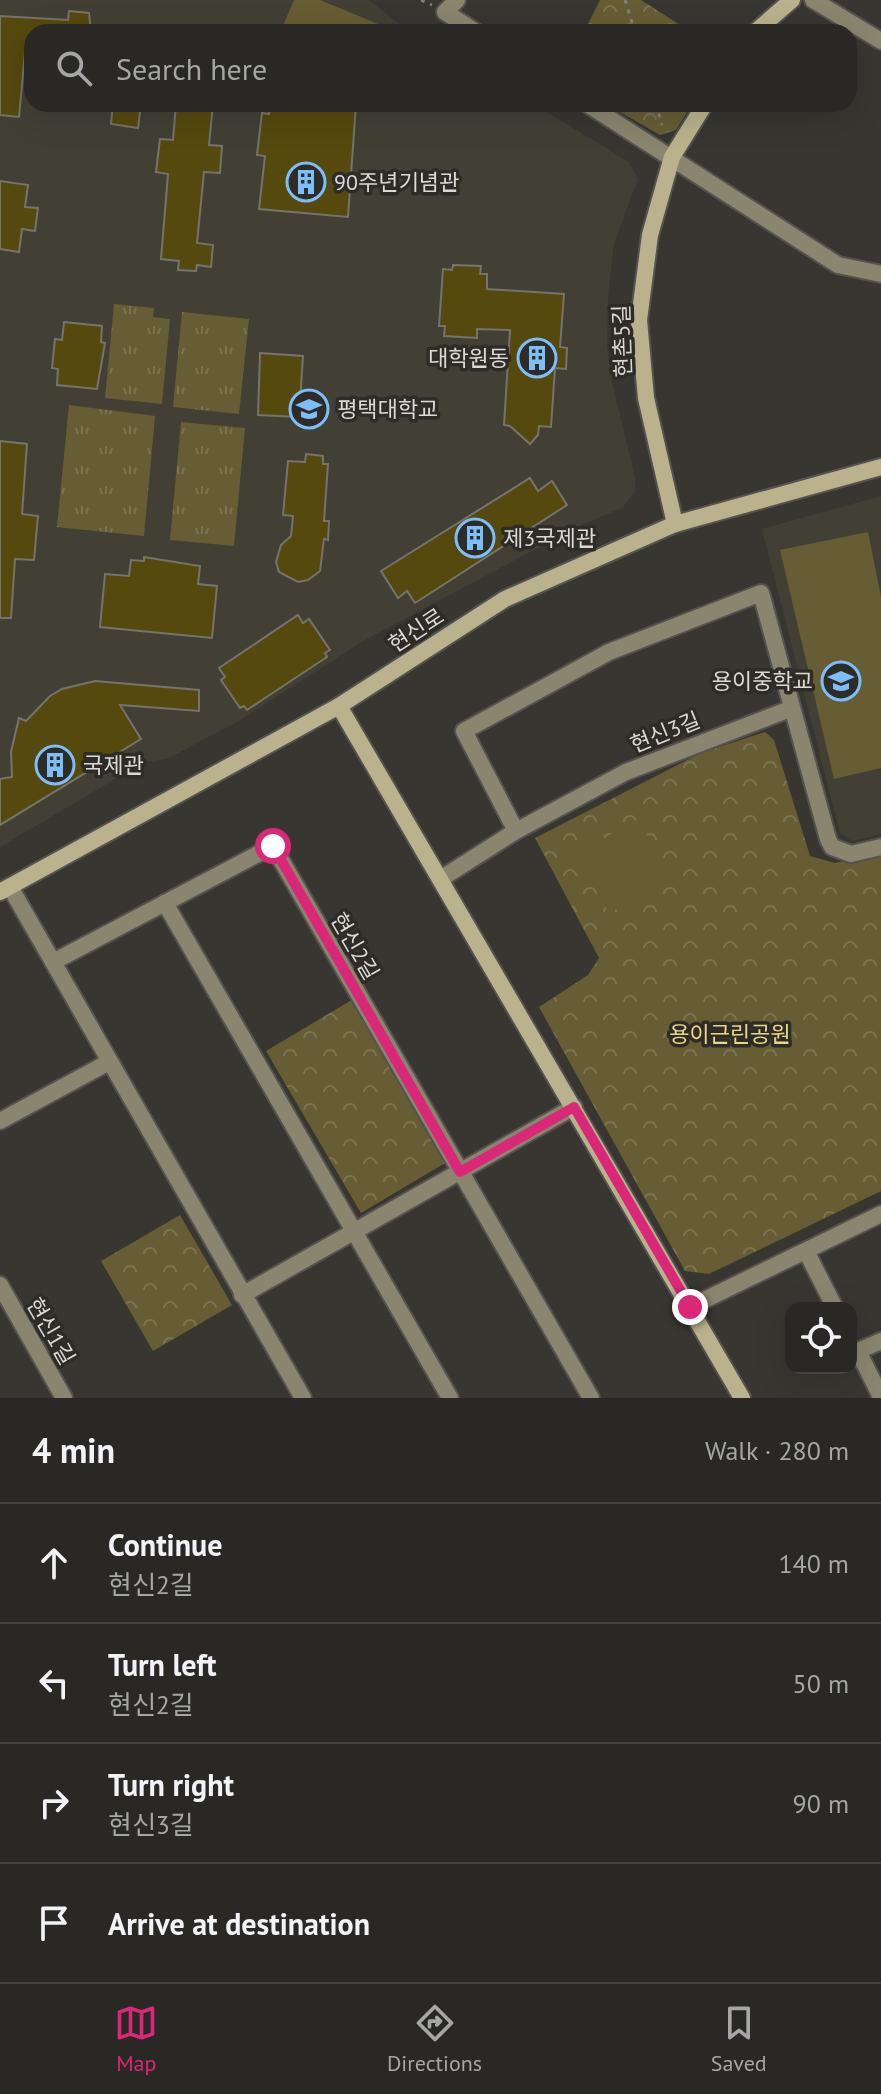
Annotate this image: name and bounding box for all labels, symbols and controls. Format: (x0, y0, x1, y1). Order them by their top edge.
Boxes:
search box (24, 24, 857, 112)
icon: search (52, 46, 96, 90)
text: Search here (116, 49, 267, 88)
building icon: 90주년기념관 (285, 161, 327, 203)
place label: 90주년기념관 (334, 168, 459, 196)
street label: 현촌5길 (607, 304, 637, 378)
building icon: 대학원동 (516, 337, 558, 379)
place label: 대학원동 (428, 344, 509, 372)
school or university icon: 평택대학교 (288, 388, 330, 430)
place label: 평택대학교 (337, 395, 438, 423)
building icon: 제3국제관 (454, 517, 496, 559)
place label: 제3국제관 (503, 524, 596, 552)
street label: 현신로 (383, 602, 449, 658)
school or university icon: 용이중학교 (820, 660, 862, 702)
place label: 용이중학교 (712, 667, 813, 695)
street label: 현신3길 (626, 705, 704, 759)
building icon: 국제관 (34, 744, 76, 786)
place label: 국제관 (83, 751, 144, 779)
route start (255, 828, 291, 864)
street label: 현신2길 (325, 908, 385, 984)
park label: 용이근린공원 (669, 1020, 791, 1048)
route end (672, 1289, 708, 1325)
street label: 현신1길 (21, 1293, 81, 1369)
map controls (785, 1302, 857, 1374)
button: locate (785, 1302, 857, 1374)
text: 4 min (32, 1428, 115, 1472)
text: Walk · 280 m (705, 1434, 849, 1467)
text: Continue (108, 1525, 222, 1564)
icon: ahead (32, 1541, 76, 1585)
text: 140 m (778, 1547, 849, 1580)
text: 현신2길 (108, 1568, 194, 1601)
text: Turn left (108, 1645, 216, 1684)
icon: left (32, 1661, 76, 1705)
text: 50 m (793, 1667, 849, 1700)
text: 현신2길 (108, 1688, 194, 1721)
text: Turn right (108, 1765, 234, 1804)
icon: right (32, 1781, 76, 1825)
text: 90 m (793, 1787, 849, 1820)
text: 현신3길 (108, 1808, 194, 1841)
icon: arrive (32, 1901, 76, 1945)
text: Arrive at destination (108, 1904, 370, 1943)
tab: Map (114, 2001, 158, 2077)
tab: Directions (387, 2001, 482, 2077)
tab: Saved (711, 2001, 767, 2077)

